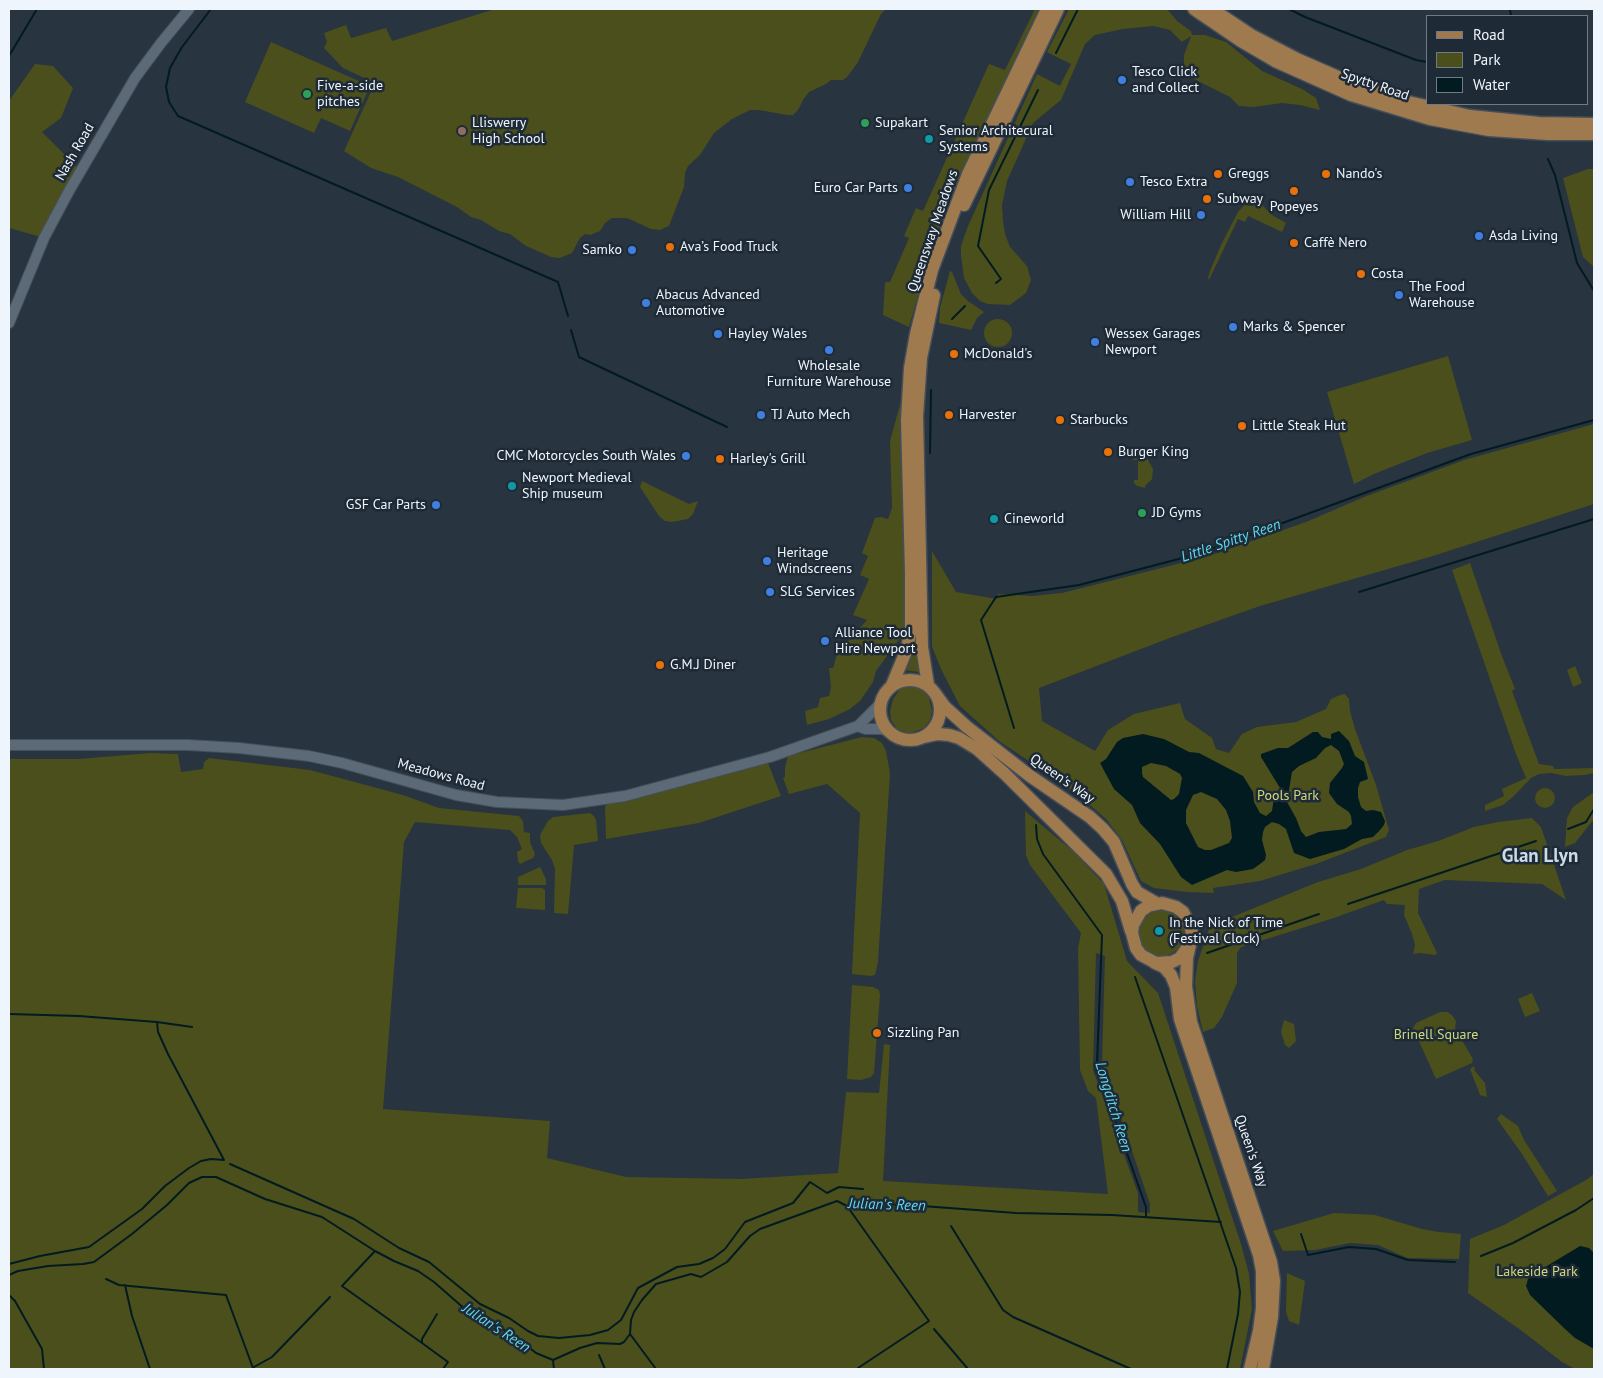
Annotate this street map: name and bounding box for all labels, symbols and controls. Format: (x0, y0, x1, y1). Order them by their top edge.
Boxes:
legend (1426, 15, 1588, 105)
text: Road (1473, 25, 1505, 44)
text: Park (1473, 50, 1501, 69)
place label: Tesco Click and Collect (1132, 64, 1199, 96)
street label: Spytty Road (1339, 66, 1411, 104)
marker: Tesco Click and Collect (1116, 74, 1128, 86)
text: Water (1473, 75, 1510, 94)
place label: Five-a-side pitches (317, 78, 383, 110)
marker: Five-a-side pitches (301, 88, 313, 100)
place label: Lliswerry High School (472, 115, 545, 148)
place label: Supakart (875, 115, 928, 131)
marker: Supakart (859, 117, 871, 129)
street label: Nash Road (52, 120, 98, 184)
place label: Senior Architecural Systems (939, 123, 1053, 156)
marker: Lliswerry High School (456, 125, 468, 137)
marker: Senior Architecural Systems (923, 133, 935, 145)
place label: Greggs (1228, 166, 1269, 182)
place label: Nando's (1336, 166, 1382, 182)
street label: Queensway Meadows (904, 168, 962, 294)
marker: Greggs (1212, 168, 1224, 180)
marker: Nando's (1320, 168, 1332, 180)
place label: Tesco Extra (1140, 174, 1207, 190)
marker: Tesco Extra (1124, 176, 1136, 188)
place label: Euro Car Parts (814, 180, 898, 196)
marker: Euro Car Parts (902, 182, 914, 194)
marker: Popeyes (1288, 185, 1300, 197)
place label: Subway (1217, 191, 1263, 207)
marker: Subway (1201, 193, 1213, 205)
place label: Popeyes (1270, 199, 1318, 215)
place label: William Hill (1120, 207, 1191, 223)
marker: William Hill (1195, 209, 1207, 221)
place label: Asda Living (1489, 228, 1558, 244)
marker: Asda Living (1473, 230, 1485, 242)
place label: Caffè Nero (1304, 235, 1367, 251)
marker: Caffè Nero (1288, 237, 1300, 249)
place label: Ava’s Food Truck (680, 239, 778, 255)
marker: Ava’s Food Truck (664, 241, 676, 253)
place label: Samko (582, 242, 622, 258)
marker: Samko (626, 244, 638, 256)
place label: Costa (1371, 266, 1404, 282)
marker: Costa (1355, 268, 1367, 280)
place label: The Food Warehouse (1409, 279, 1475, 312)
place label: Abacus Advanced Automotive (656, 287, 760, 320)
marker: The Food Warehouse (1393, 289, 1405, 301)
marker: Abacus Advanced Automotive (640, 297, 652, 309)
place label: Marks & Spencer (1243, 319, 1345, 335)
marker: Marks & Spencer (1227, 321, 1239, 333)
place label: Hayley Wales (728, 326, 807, 342)
place label: Wessex Garages Newport (1105, 326, 1200, 358)
marker: Hayley Wales (712, 328, 724, 340)
marker: Wessex Garages Newport (1089, 336, 1101, 348)
marker: Wholesale Furniture Warehouse (823, 344, 835, 356)
place label: McDonald's (964, 346, 1032, 362)
marker: McDonald's (948, 348, 960, 360)
place label: Wholesale Furniture Warehouse (767, 358, 891, 391)
place label: TJ Auto Mech (771, 407, 850, 423)
place label: Harvester (959, 407, 1016, 423)
marker: TJ Auto Mech (755, 409, 767, 421)
marker: Harvester (943, 409, 955, 421)
place label: Starbucks (1070, 412, 1128, 428)
marker: Starbucks (1054, 414, 1066, 426)
place label: Little Steak Hut (1252, 418, 1346, 434)
marker: Little Steak Hut (1236, 420, 1248, 432)
place label: Burger King (1118, 444, 1189, 460)
marker: Burger King (1102, 446, 1114, 458)
place label: CMC Motorcycles South Wales (496, 448, 676, 464)
marker: CMC Motorcycles South Wales (680, 450, 692, 462)
place label: Harley's Grill (730, 451, 806, 467)
marker: Harley's Grill (714, 453, 726, 465)
place label: Newport Medieval Ship museum (522, 470, 631, 502)
marker: Newport Medieval Ship museum (506, 480, 518, 492)
place label: GSF Car Parts (346, 497, 426, 513)
marker: GSF Car Parts (430, 499, 442, 511)
place label: JD Gyms (1152, 505, 1201, 521)
marker: JD Gyms (1136, 507, 1148, 519)
place label: Cineworld (1004, 511, 1064, 527)
marker: Cineworld (988, 513, 1000, 525)
water label: Little Spitty Reen (1179, 516, 1283, 566)
place label: Heritage Windscreens (777, 545, 852, 578)
marker: Heritage Windscreens (761, 555, 773, 567)
place label: SLG Services (780, 584, 855, 600)
marker: SLG Services (764, 586, 776, 598)
place label: Alliance Tool Hire Newport (835, 625, 915, 658)
marker: Alliance Tool Hire Newport (819, 635, 831, 647)
place label: G.M.J Diner (670, 657, 736, 673)
marker: G.M.J Diner (654, 659, 666, 671)
street label: Queen's Way (1026, 751, 1098, 807)
street label: Meadows Road (396, 755, 486, 795)
park label: Pools Park (1257, 788, 1319, 804)
district label: Glan Llyn (1502, 846, 1578, 868)
place label: In the Nick of Time (Festival Clock) (1169, 915, 1283, 948)
marker: In the Nick of Time (Festival Clock) (1153, 925, 1165, 937)
place label: Sizzling Pan (887, 1025, 959, 1041)
marker: Sizzling Pan (871, 1027, 883, 1039)
park label: Brinell Square (1394, 1027, 1478, 1043)
water label: Longditch Reen (1091, 1060, 1135, 1154)
street label: Queen's Way (1231, 1113, 1271, 1189)
water label: Julian's Reen (848, 1195, 926, 1215)
park label: Lakeside Park (1496, 1264, 1578, 1280)
water label: Julian's Reen (459, 1299, 533, 1357)

